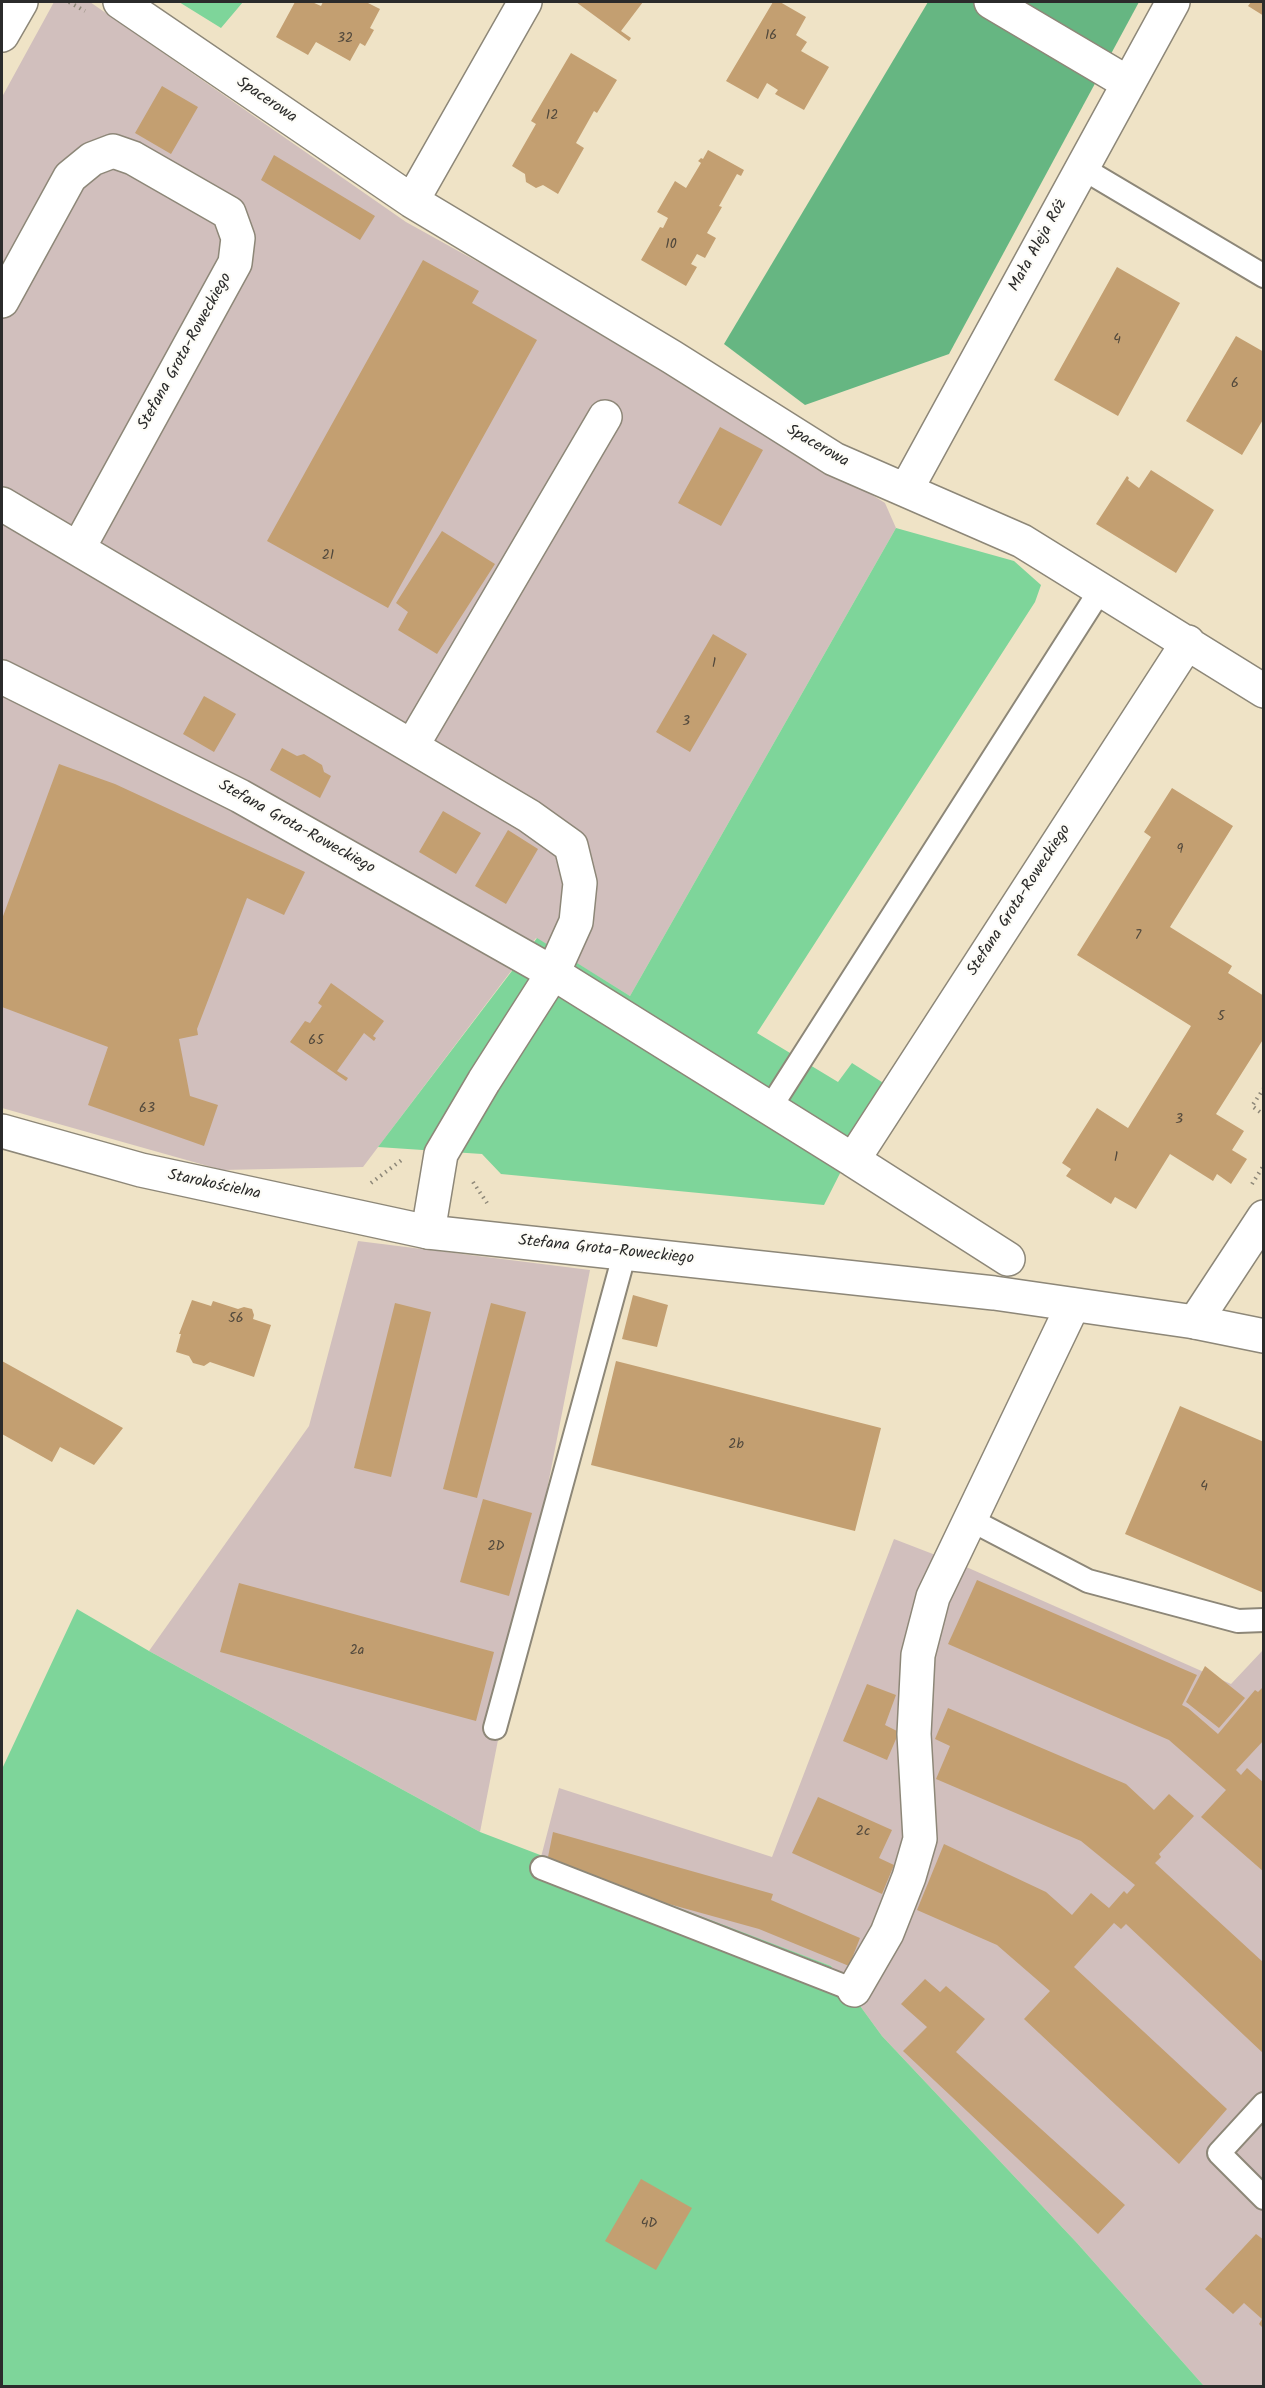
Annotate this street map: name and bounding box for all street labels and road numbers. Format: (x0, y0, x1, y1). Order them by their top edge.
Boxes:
street label: Spacerowa (232, 74, 300, 128)
street label: Mała Aleja Róż (1006, 197, 1072, 295)
street label: Stefana Grota-Roweckiego (135, 270, 237, 434)
street label: Spacerowa (782, 421, 852, 473)
street label: Stefana Grota-Roweckiego (214, 777, 378, 879)
street label: Stefana Grota-Roweckiego (964, 822, 1076, 980)
street label: Starokościelna (166, 1167, 262, 1205)
street label: Stefana Grota-Roweckiego (517, 1232, 695, 1270)

